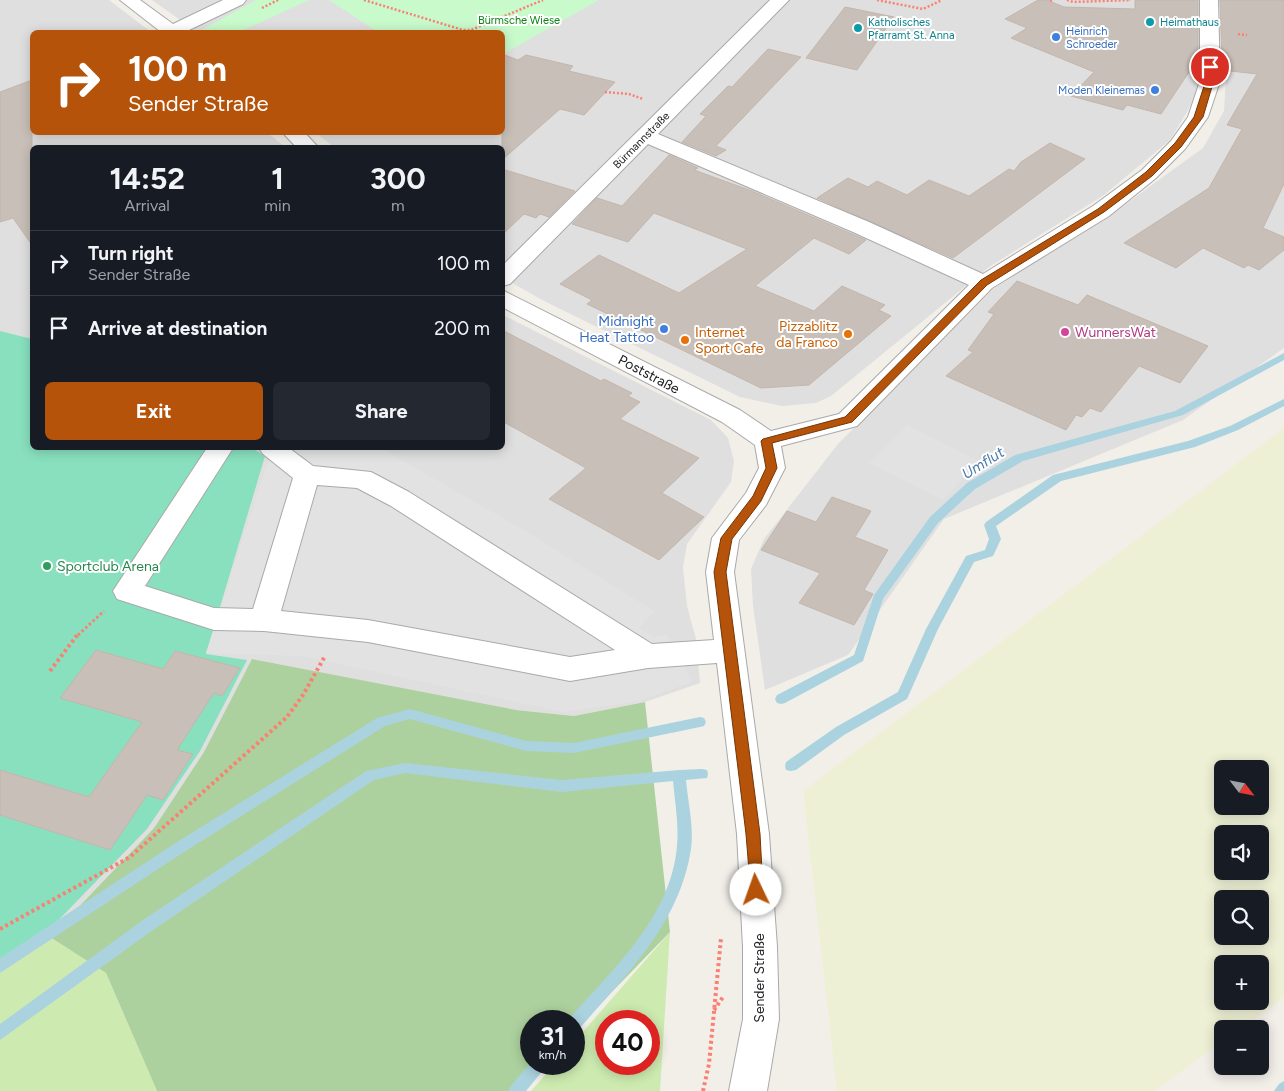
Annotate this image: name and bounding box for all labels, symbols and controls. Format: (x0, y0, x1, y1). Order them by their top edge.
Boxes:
park label: Bürmsche Wiese (478, 14, 560, 27)
place label: Katholisches Pfarramt St. Anna (868, 16, 955, 42)
marker: Heimathaus (1144, 16, 1156, 28)
place label: Heimathaus (1160, 16, 1219, 29)
marker: Katholisches Pfarramt St. Anna (852, 22, 864, 34)
place label: Heinrich Schroeder (1066, 25, 1117, 51)
marker: Heinrich Schroeder (1050, 31, 1062, 43)
pin (1189, 46, 1231, 88)
text: 100 m (128, 48, 227, 90)
icon: right (45, 50, 110, 115)
icon: arrive (1196, 53, 1224, 81)
place label: Moden Kleinemas (1058, 84, 1145, 97)
marker: Moden Kleinemas (1149, 84, 1161, 96)
text: Sender Straße (128, 90, 268, 117)
street label: Bürmannstraße (610, 109, 672, 171)
text: 14:52 (109, 160, 185, 197)
text: 1 (271, 160, 284, 197)
text: 300 (370, 160, 426, 197)
text: Arrival (125, 196, 170, 215)
text: min (264, 196, 291, 215)
text: m (391, 196, 405, 215)
text: Turn right (88, 242, 174, 265)
icon: right (45, 249, 73, 277)
text: 100 m (437, 252, 490, 275)
text: Sender Straße (88, 265, 190, 284)
place label: Midnight Heat Tattoo (579, 313, 654, 346)
icon: arrive (45, 314, 73, 342)
text: Arrive at destination (88, 317, 267, 340)
text: 200 m (434, 317, 490, 340)
place label: Pizzablitz da Franco (776, 318, 838, 351)
marker: Midnight Heat Tattoo (658, 323, 670, 335)
place label: Internet Sport Cafe (695, 324, 764, 357)
place label: WunnersWat (1075, 324, 1156, 341)
marker: WunnersWat (1059, 326, 1071, 338)
marker: Pizzablitz da Franco (842, 328, 854, 340)
marker: Internet Sport Cafe (679, 334, 691, 346)
street label: Poststraße (615, 351, 683, 398)
button: Exit (45, 382, 263, 440)
button: Share (273, 382, 490, 440)
water label: Umflut (959, 443, 1008, 483)
place label: Sportclub Arena (57, 558, 159, 575)
marker: Sportclub Arena (41, 560, 53, 572)
north arrow (1214, 760, 1269, 815)
map controls (1214, 760, 1269, 1075)
button: sound (1214, 825, 1269, 880)
position arrow (729, 863, 781, 915)
button: search (1214, 890, 1269, 945)
street label: Sender Straße (751, 933, 768, 1023)
button: + (1214, 955, 1269, 1010)
speed limit sign: 40 (595, 1010, 660, 1075)
button: − (1214, 1020, 1269, 1075)
text: 31 (540, 1021, 565, 1051)
text: km/h (539, 1048, 566, 1062)

